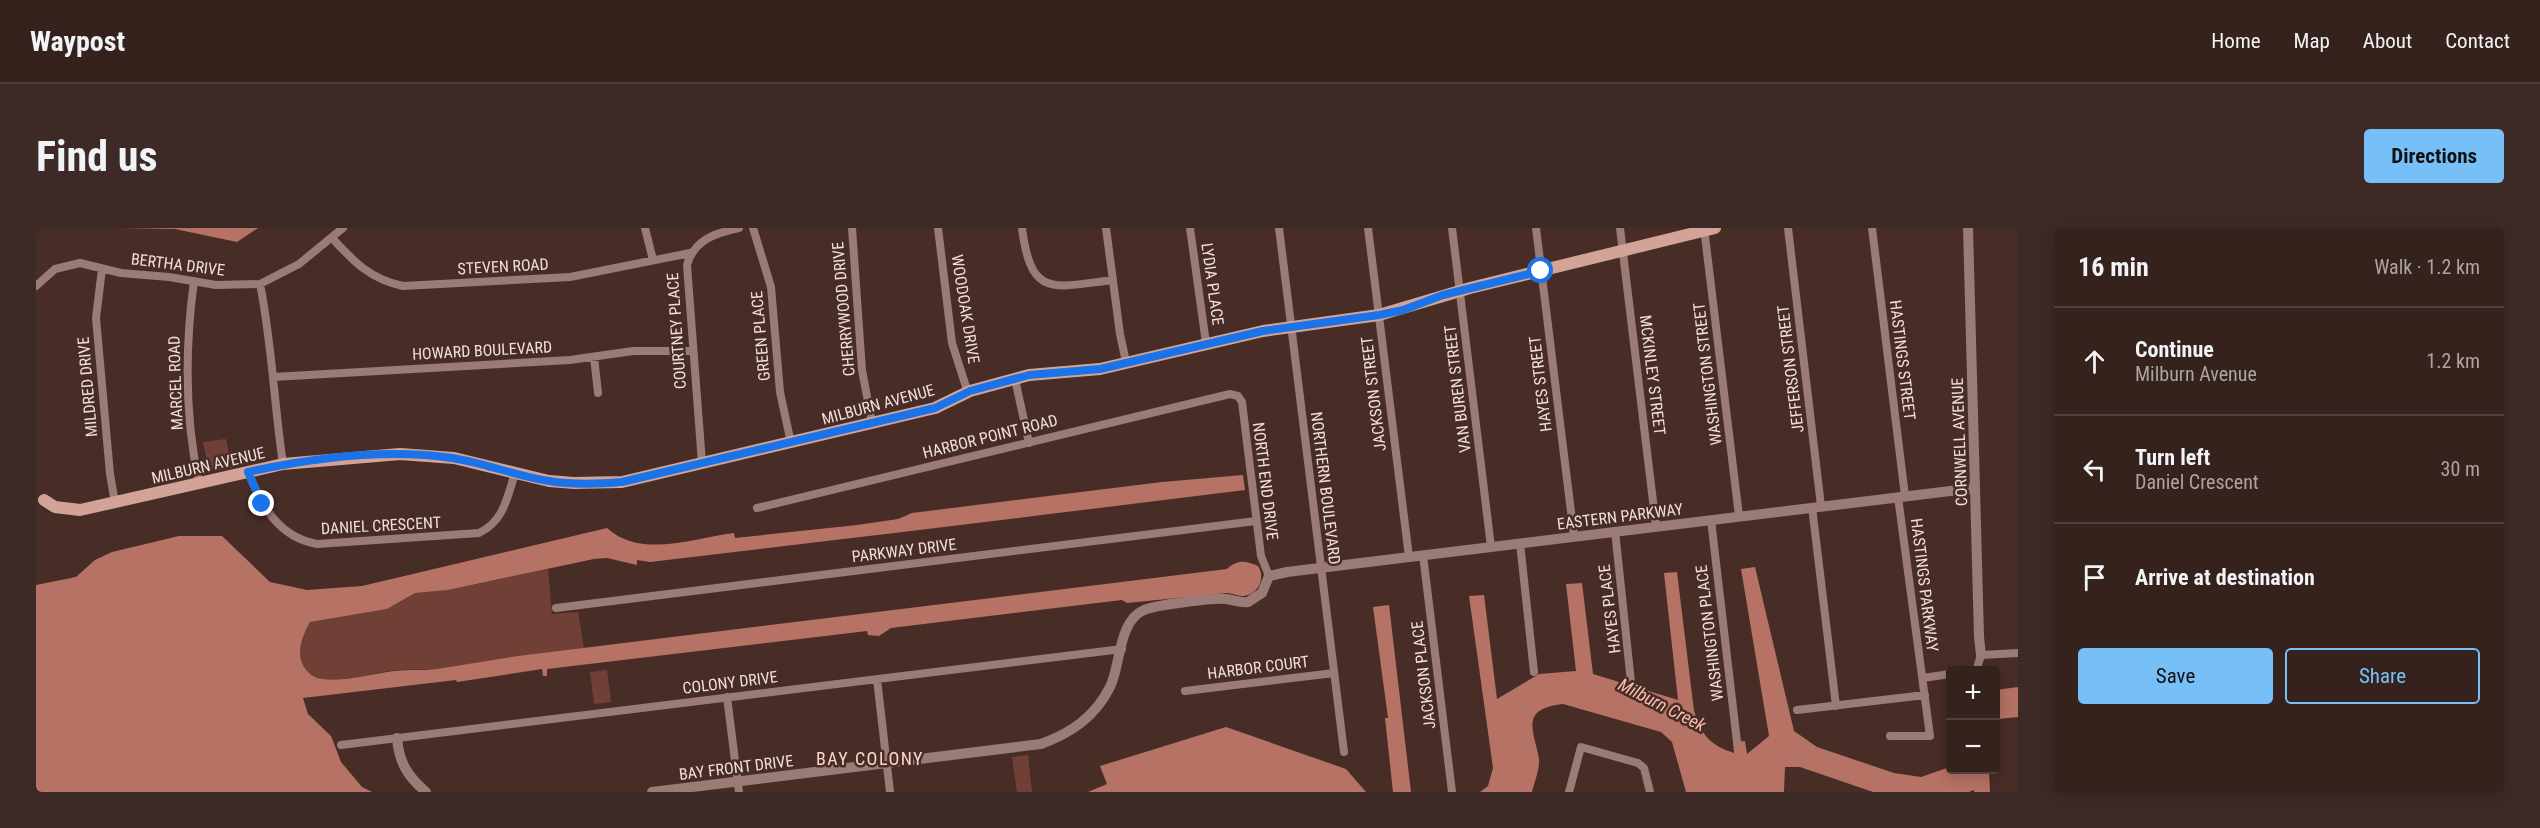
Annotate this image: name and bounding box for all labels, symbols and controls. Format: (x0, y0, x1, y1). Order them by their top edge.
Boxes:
text: Waypost (30, 25, 125, 58)
text: Home (2211, 29, 2261, 53)
text: Map (2294, 29, 2330, 53)
text: About (2363, 29, 2412, 53)
text: Contact (2445, 29, 2510, 53)
button: Directions (2364, 129, 2504, 183)
text: Find us (36, 132, 157, 181)
street label: CHERRYWOOD DRIVE (828, 241, 859, 377)
street label: LYDIA PLACE (1197, 242, 1228, 327)
street label: BERTHA DRIVE (130, 249, 226, 280)
text: 16 min (2078, 252, 2149, 282)
street label: WOODOAK DRIVE (948, 253, 984, 365)
street label: STEVEN ROAD (457, 255, 549, 278)
text: Walk · 1.2 km (2374, 255, 2480, 279)
route start (1527, 257, 1553, 283)
street label: COURTNEY PLACE (663, 272, 690, 390)
street label: GREEN PLACE (747, 290, 774, 382)
street label: HASTINGS STREET (1886, 299, 1919, 421)
street label: WASHINGTON STREET (1689, 302, 1726, 446)
street label: JEFFERSON STREET (1773, 304, 1808, 434)
street label: MCKINLEY STREET (1636, 314, 1669, 436)
street label: VAN BUREN STREET (1440, 324, 1475, 454)
street label: MARCEL ROAD (164, 335, 187, 431)
street label: JACKSON STREET (1357, 335, 1390, 452)
street label: HAYES STREET (1525, 335, 1556, 433)
street label: MILDRED DRIVE (74, 336, 101, 438)
street label: HOWARD BOULEVARD (412, 337, 552, 364)
text: Continue (2135, 337, 2214, 362)
icon: ahead (2078, 345, 2111, 378)
text: 1.2 km (2426, 349, 2480, 373)
text: Milburn Avenue (2135, 362, 2257, 386)
street label: CORNWELL AVENUE (1948, 377, 1971, 507)
street label: MILBURN AVENUE (820, 380, 937, 429)
street label: HARBOR POINT ROAD (921, 411, 1060, 462)
street label: NORTHERN BOULEVARD (1307, 411, 1344, 566)
street label: NORTH END DRIVE (1249, 421, 1282, 541)
street label: MILBURN AVENUE (150, 443, 267, 488)
text: Turn left (2135, 445, 2210, 470)
icon: left (2078, 453, 2111, 486)
text: 30 m (2441, 457, 2480, 481)
text: Daniel Crescent (2135, 470, 2259, 494)
route end (248, 490, 274, 516)
street label: EASTERN PARKWAY (1556, 499, 1685, 534)
street label: DANIEL CRESCENT (321, 513, 442, 538)
street label: HASTINGS PARKWAY (1907, 517, 1942, 653)
street label: PARKWAY DRIVE (851, 535, 957, 566)
icon: arrive (2078, 561, 2111, 594)
street label: HAYES PLACE (1595, 563, 1624, 655)
street label: WASHINGTON PLACE (1692, 564, 1727, 702)
text: Arrive at destination (2135, 565, 2315, 590)
street label: JACKSON PLACE (1407, 620, 1440, 730)
button: Save (2078, 648, 2273, 704)
button: Share (2285, 648, 2480, 704)
street label: HARBOR COURT (1206, 652, 1310, 683)
map controls (1946, 666, 2000, 774)
button: + (1946, 666, 2000, 720)
street label: COLONY DRIVE (681, 667, 779, 698)
water label: Milburn Creek (1615, 674, 1711, 736)
button: − (1946, 720, 2000, 774)
district label: BAY COLONY (816, 748, 924, 769)
street label: BAY FRONT DRIVE (678, 751, 794, 784)

